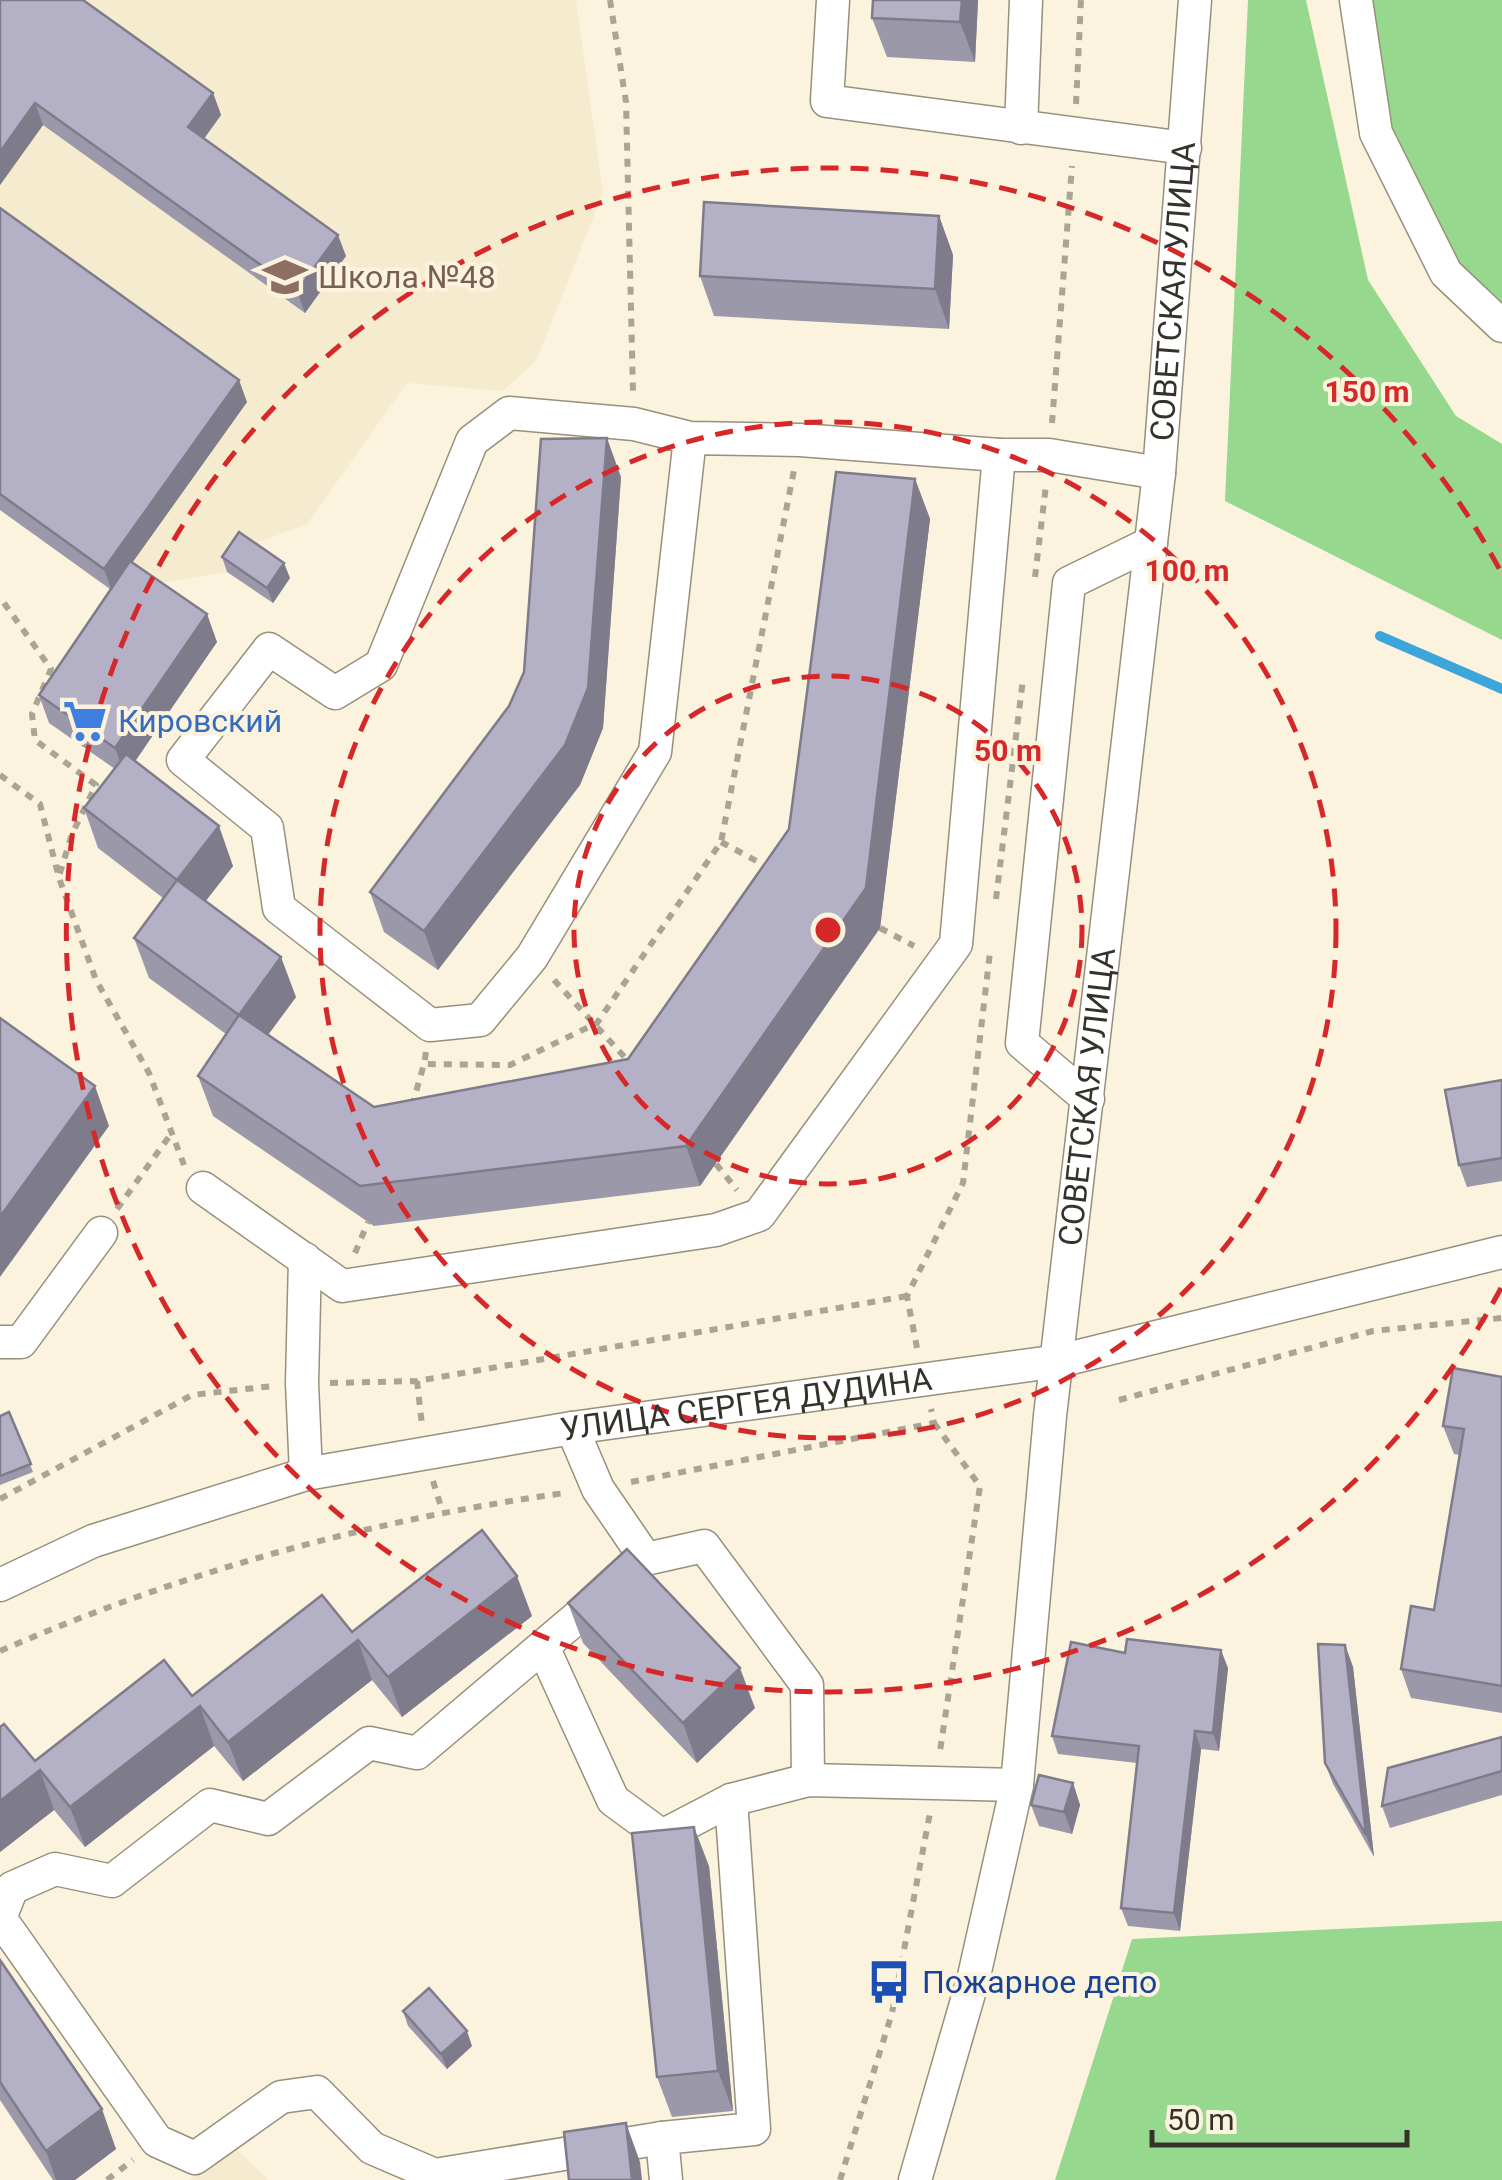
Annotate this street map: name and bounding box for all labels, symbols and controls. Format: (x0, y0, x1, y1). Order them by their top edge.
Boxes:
street label: СОВЕТСКАЯ УЛИЦА (1142, 140, 1203, 442)
school or university icon: Школа №48 (261, 253, 309, 301)
place label: Школа №48 (318, 258, 496, 296)
text: 150 m (1324, 374, 1410, 409)
text: 100 m (1144, 553, 1230, 588)
supermarket icon: Кировский (61, 697, 109, 745)
place label: Кировский (118, 702, 282, 740)
text: 50 m (974, 733, 1042, 768)
centre of rings (810, 912, 846, 948)
street label: СОВЕТСКАЯ УЛИЦА (1051, 946, 1123, 1248)
street label: УЛИЦА СЕРГЕЯ ДУДИНА (558, 1360, 934, 1449)
bus stop icon: Пожарное депо (865, 1958, 913, 2006)
place label: Пожарное депо (922, 1963, 1157, 2001)
scale bar (1152, 2085, 1407, 2147)
text: 50 m (1167, 2102, 1234, 2137)

